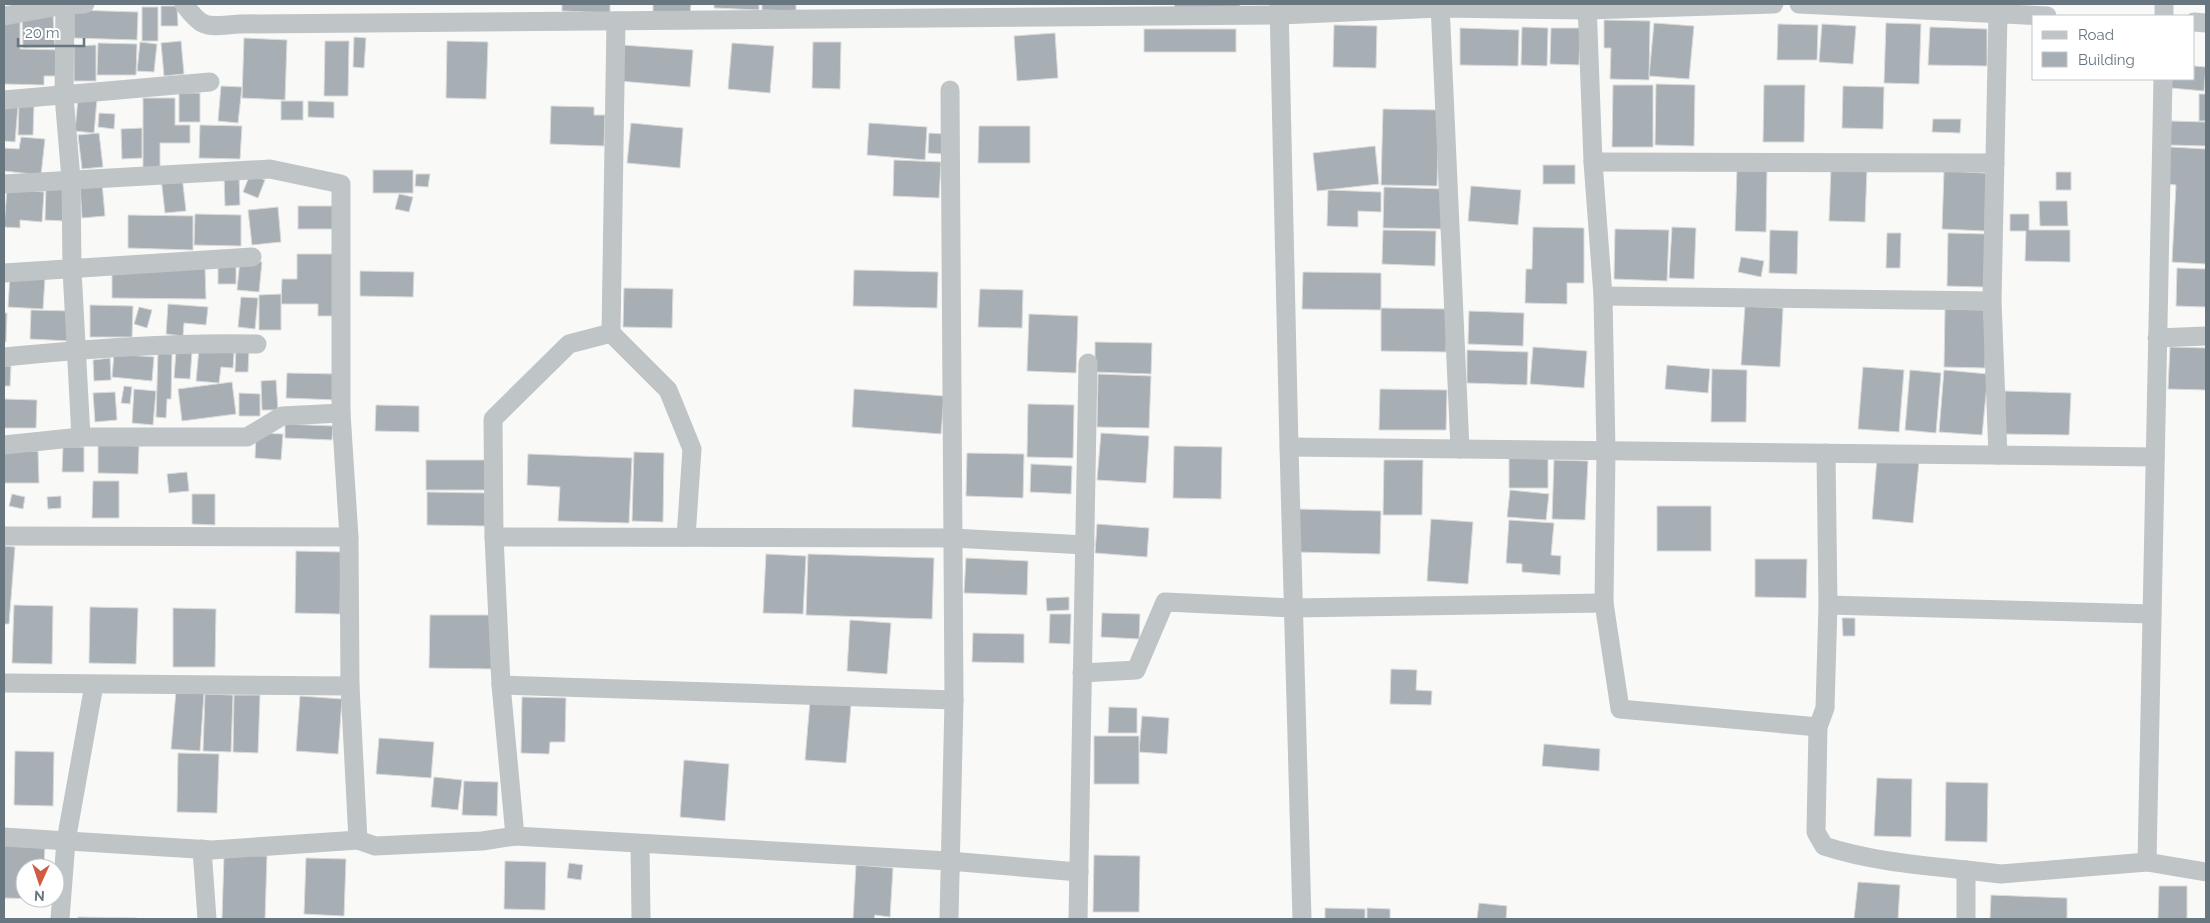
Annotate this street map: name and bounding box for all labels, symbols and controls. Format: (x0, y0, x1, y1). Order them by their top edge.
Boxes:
scale bar (18, 15, 84, 47)
legend (2032, 15, 2195, 80)
text: 20 m (25, 24, 60, 42)
text: Road (2078, 26, 2114, 44)
text: Building (2078, 51, 2135, 69)
north arrow (15, 858, 65, 908)
text: N (34, 888, 45, 904)

